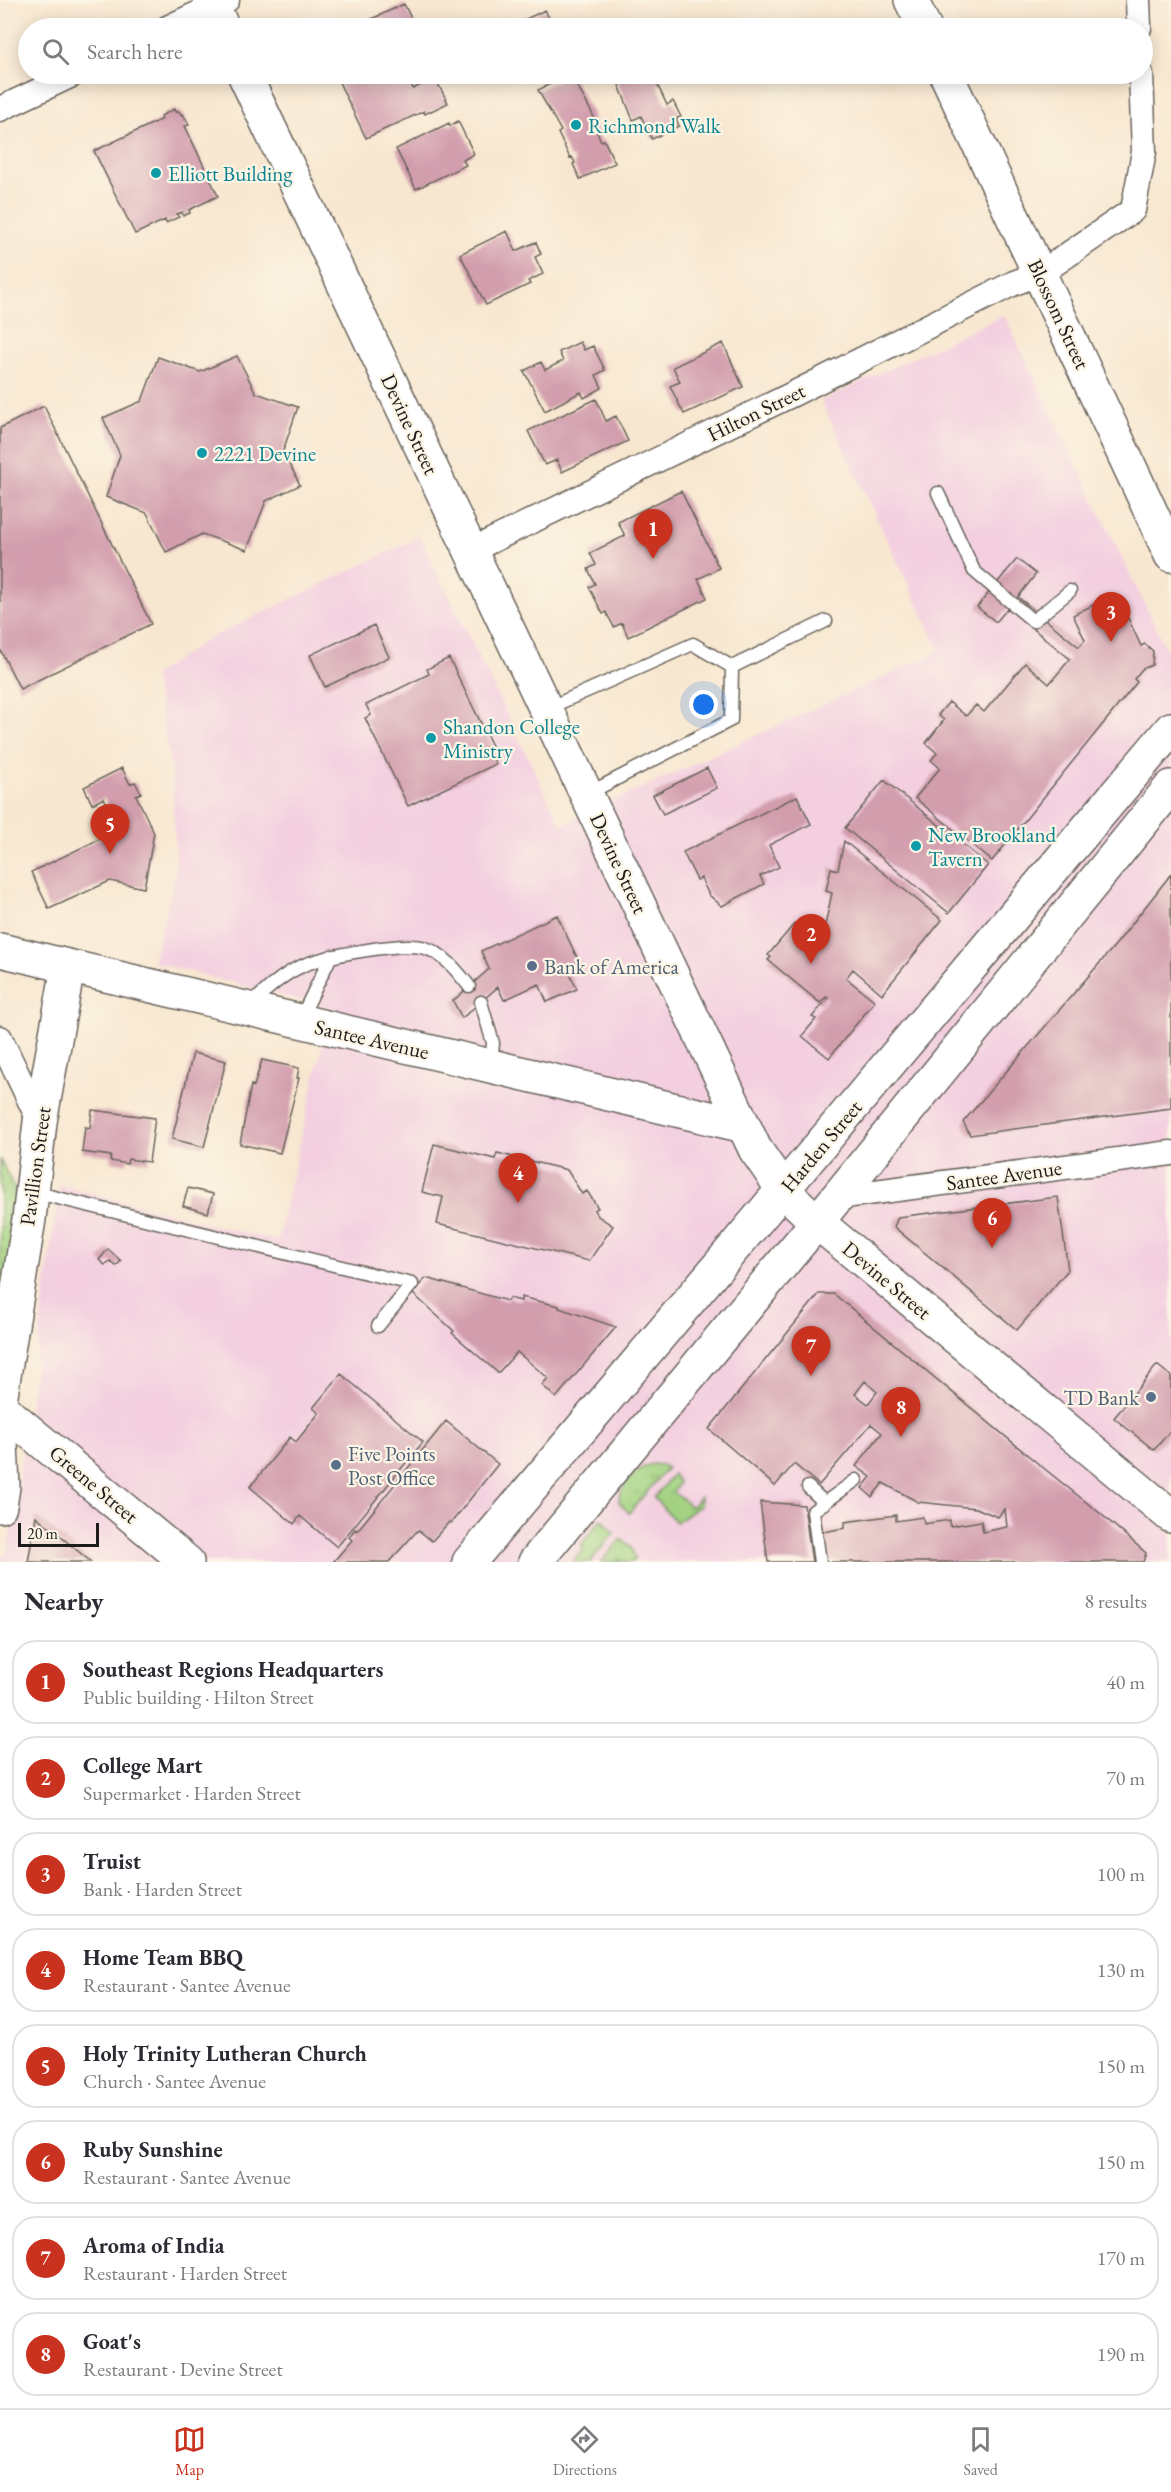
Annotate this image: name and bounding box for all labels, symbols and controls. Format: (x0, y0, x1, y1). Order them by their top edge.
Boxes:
search box (18, 18, 1153, 84)
icon: search (39, 35, 72, 68)
text: Search here (87, 37, 182, 66)
place label: Richmond Walk (588, 112, 722, 139)
marker: Richmond Walk (569, 118, 583, 132)
place label: Elliott Building (168, 160, 293, 187)
marker: Elliott Building (149, 166, 163, 180)
street label: Blossom Street (1022, 255, 1096, 374)
street label: Devine Street (375, 369, 445, 479)
street label: Hilton Street (703, 377, 810, 447)
place label: 2221 Devine (214, 440, 316, 467)
marker: 2221 Devine (195, 446, 209, 460)
pin: 1 (634, 510, 672, 559)
pin: 3 (1092, 592, 1130, 642)
your location (689, 690, 718, 719)
place label: Shandon College Ministry (443, 713, 580, 764)
marker: Shandon College Ministry (424, 731, 438, 745)
pin: 5 (90, 804, 130, 854)
street label: Devine Street (584, 808, 654, 918)
place label: New Brookland Tavern (928, 821, 1057, 872)
marker: New Brookland Tavern (909, 839, 923, 853)
pin: 2 (792, 914, 830, 964)
place label: Bank of America (544, 953, 680, 980)
marker: Bank of America (525, 959, 539, 973)
street label: Santee Avenue (312, 1013, 432, 1065)
street label: Harden Street (774, 1094, 868, 1198)
street label: Pavillion Street (13, 1104, 57, 1227)
pin: 4 (498, 1154, 538, 1203)
street label: Santee Avenue (944, 1154, 1064, 1196)
pin: 6 (972, 1198, 1012, 1248)
street label: Devine Street (837, 1235, 937, 1325)
pin: 7 (792, 1326, 830, 1376)
place label: TD Bank (1063, 1384, 1140, 1411)
pin: 8 (882, 1388, 920, 1437)
marker: TD Bank (1144, 1390, 1158, 1404)
street label: Greene Street (44, 1439, 144, 1529)
place label: Five Points Post Office (348, 1440, 436, 1491)
marker: Five Points Post Office (329, 1458, 343, 1472)
scale bar (18, 1520, 99, 1548)
text: 20 m (27, 1523, 58, 1544)
text: Nearby (24, 1584, 104, 1618)
text: 8 results (1084, 1588, 1147, 1614)
text: Southeast Regions Headquarters (83, 1655, 383, 1684)
text: 1 (40, 1669, 51, 1695)
text: 40 m (1106, 1669, 1145, 1695)
text: Public building · Hilton Street (83, 1684, 314, 1710)
text: College Mart (83, 1751, 203, 1780)
text: 2 (40, 1765, 51, 1791)
text: 70 m (1106, 1765, 1145, 1791)
text: Supermarket · Harden Street (83, 1780, 301, 1806)
text: Truist (83, 1847, 141, 1876)
text: 3 (40, 1861, 51, 1887)
text: 100 m (1097, 1861, 1145, 1887)
text: Bank · Harden Street (83, 1876, 242, 1902)
text: Home Team BBQ (83, 1943, 243, 1972)
text: 4 (40, 1957, 51, 1983)
text: 130 m (1097, 1957, 1145, 1983)
text: Restaurant · Santee Avenue (83, 1972, 291, 1998)
text: Holy Trinity Lutheran Church (83, 2039, 367, 2068)
text: 5 (40, 2053, 51, 2079)
text: 150 m (1097, 2053, 1145, 2079)
text: Church · Santee Avenue (83, 2068, 266, 2094)
text: Ruby Sunshine (83, 2135, 223, 2164)
text: 6 (40, 2149, 51, 2175)
text: 150 m (1097, 2149, 1145, 2175)
text: Restaurant · Santee Avenue (83, 2164, 291, 2190)
text: Aroma of India (83, 2231, 224, 2260)
text: 7 (40, 2245, 51, 2271)
text: 170 m (1097, 2245, 1145, 2271)
text: Restaurant · Harden Street (83, 2260, 287, 2286)
text: Goat's (83, 2327, 141, 2356)
text: 8 (40, 2341, 51, 2367)
text: 190 m (1097, 2341, 1145, 2367)
text: Restaurant · Devine Street (83, 2356, 283, 2382)
tab: Map (173, 2423, 206, 2480)
tab: Directions (553, 2423, 617, 2480)
tab: Saved (963, 2423, 998, 2480)

